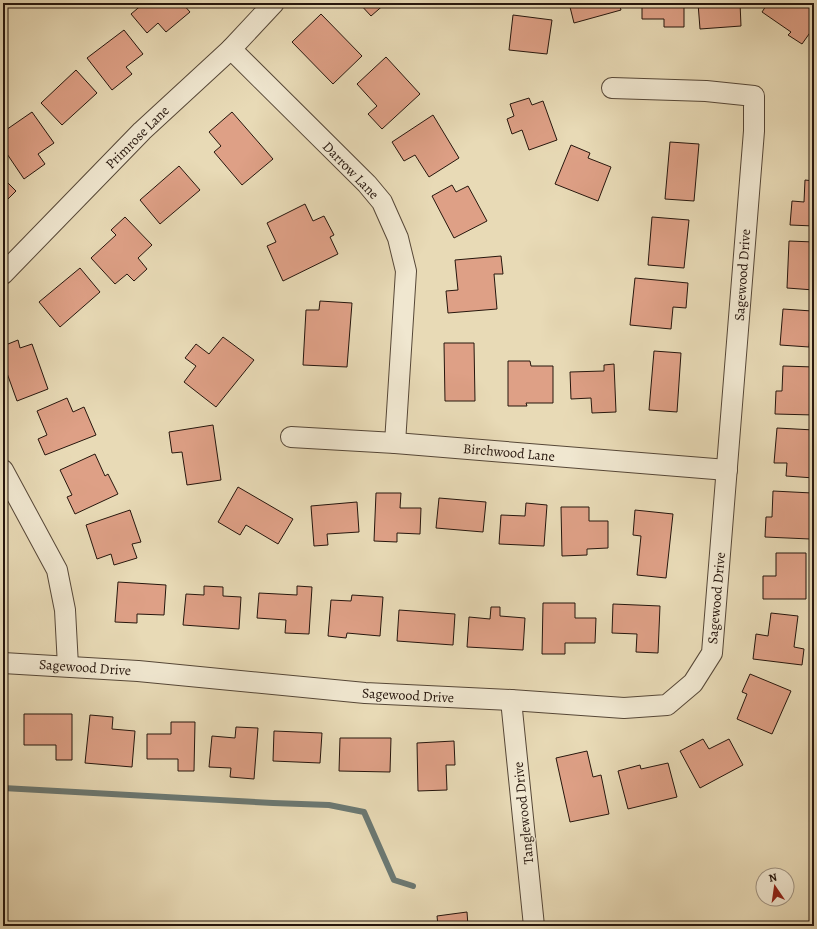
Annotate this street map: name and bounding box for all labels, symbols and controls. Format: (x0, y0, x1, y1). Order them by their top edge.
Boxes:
street label: Primrose Lane (101, 101, 173, 173)
street label: Darrow Lane (318, 137, 383, 204)
street label: Sagewood Drive (730, 228, 755, 322)
street label: Birchwood Lane (462, 439, 556, 466)
street label: Sagewood Drive (703, 551, 730, 645)
street label: Sagewood Drive (38, 655, 132, 680)
street label: Sagewood Drive (361, 684, 455, 707)
street label: Tanglewood Drive (509, 761, 538, 865)
north arrow (755, 867, 795, 907)
text: N (767, 870, 778, 886)

